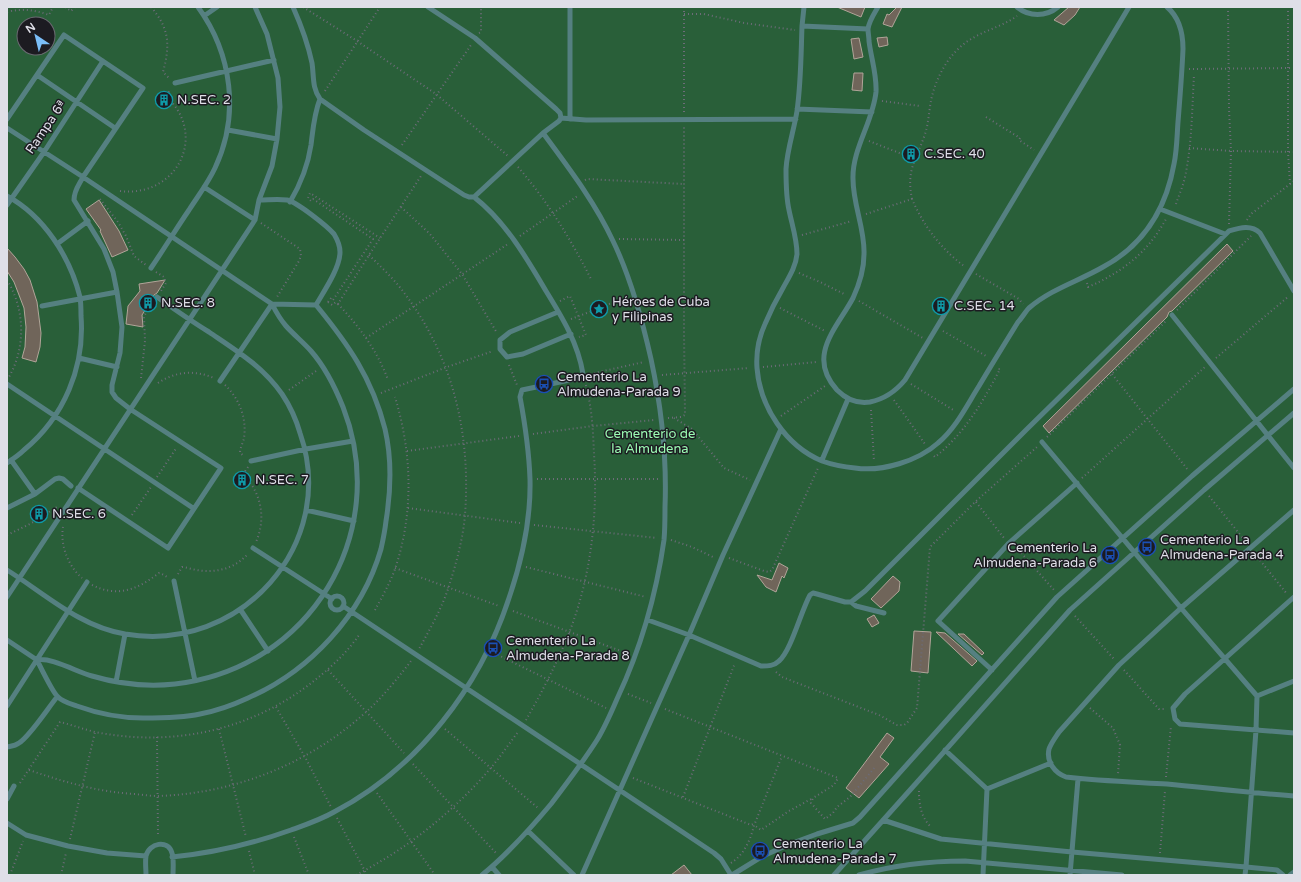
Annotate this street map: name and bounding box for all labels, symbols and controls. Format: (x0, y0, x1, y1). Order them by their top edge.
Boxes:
north arrow (16, 16, 56, 56)
text: N (23, 20, 38, 36)
building icon: N.SEC. 2 (154, 90, 174, 110)
place label: N.SEC. 2 (177, 92, 231, 108)
street label: Rampa 6ª (22, 97, 70, 157)
building icon: C.SEC. 40 (901, 144, 921, 164)
place label: C.SEC. 40 (924, 146, 985, 162)
building icon: N.SEC. 8 (138, 293, 158, 313)
place label: Héroes de Cuba y Filipinas (612, 294, 710, 325)
place label: N.SEC. 8 (161, 295, 215, 311)
building icon: C.SEC. 14 (931, 296, 951, 316)
place label: C.SEC. 14 (954, 298, 1015, 314)
place icon: Héroes de Cuba y Filipinas (589, 299, 609, 319)
place label: Cementerio La Almudena-Parada 9 (557, 369, 681, 400)
bus stop icon: Cementerio La Almudena-Parada 9 (534, 374, 554, 394)
park label: Cementerio de la Almudena (605, 426, 695, 457)
building icon: N.SEC. 7 (232, 470, 252, 490)
place label: N.SEC. 7 (255, 472, 309, 488)
building icon: N.SEC. 6 (29, 504, 49, 524)
place label: N.SEC. 6 (52, 506, 106, 522)
place label: Cementerio La Almudena-Parada 4 (1160, 532, 1284, 563)
bus stop icon: Cementerio La Almudena-Parada 4 (1137, 537, 1157, 557)
place label: Cementerio La Almudena-Parada 6 (973, 540, 1097, 571)
bus stop icon: Cementerio La Almudena-Parada 6 (1100, 545, 1120, 565)
place label: Cementerio La Almudena-Parada 8 (506, 633, 630, 664)
bus stop icon: Cementerio La Almudena-Parada 8 (483, 638, 503, 658)
place label: Cementerio La Almudena-Parada 7 (773, 836, 897, 867)
bus stop icon: Cementerio La Almudena-Parada 7 (750, 841, 770, 861)

